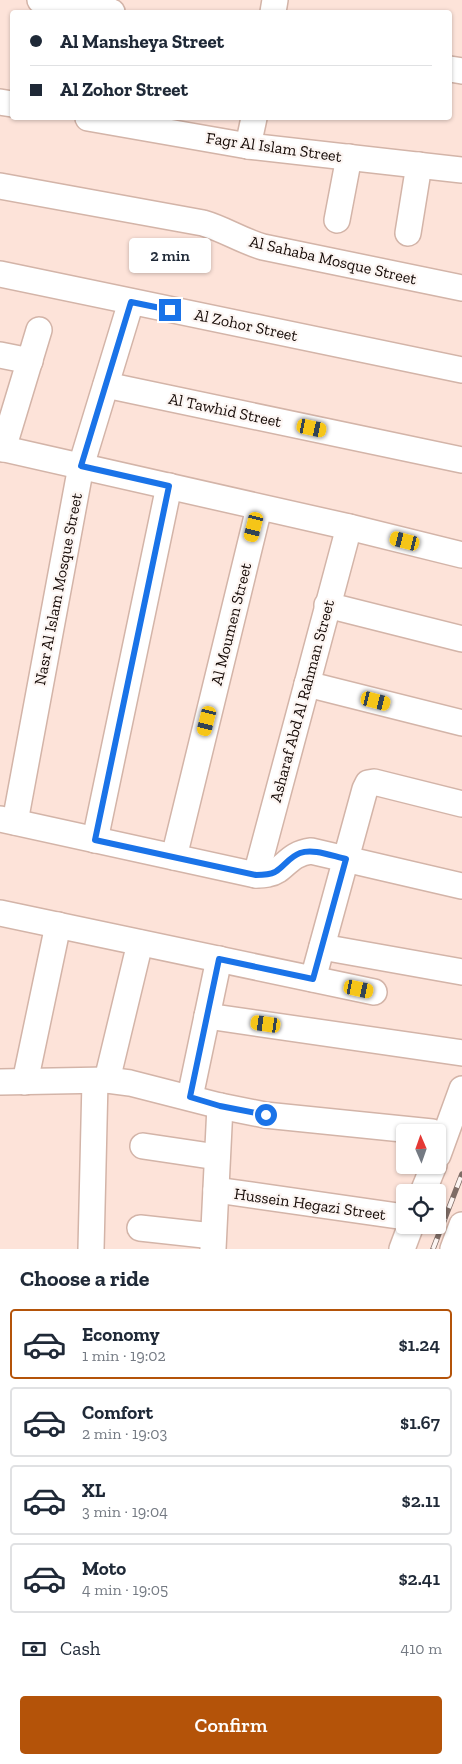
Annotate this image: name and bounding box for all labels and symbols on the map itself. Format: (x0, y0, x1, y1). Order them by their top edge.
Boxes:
street label: Fagr Al Islam Street (205, 128, 343, 166)
street label: Al Sahaba Mosque Street (248, 232, 418, 288)
callout: 2 min (129, 238, 211, 272)
route end (159, 299, 181, 321)
street label: Al Zohor Street (193, 305, 299, 345)
street label: Al Tawhid Street (167, 389, 283, 431)
car (295, 418, 328, 438)
street label: Nasr Al Islam Mosque Street (30, 491, 86, 687)
car (243, 511, 264, 543)
car (388, 530, 421, 552)
street label: Al Moumen Street (207, 561, 255, 687)
street label: Asharaf Abd Al Rahman Street (266, 598, 338, 804)
car (359, 690, 392, 712)
car (196, 705, 217, 737)
car (342, 979, 375, 999)
car (250, 1014, 281, 1034)
route start (255, 1104, 277, 1126)
north arrow (396, 1124, 446, 1174)
street label: Hussein Hegazi Street (233, 1184, 387, 1224)

